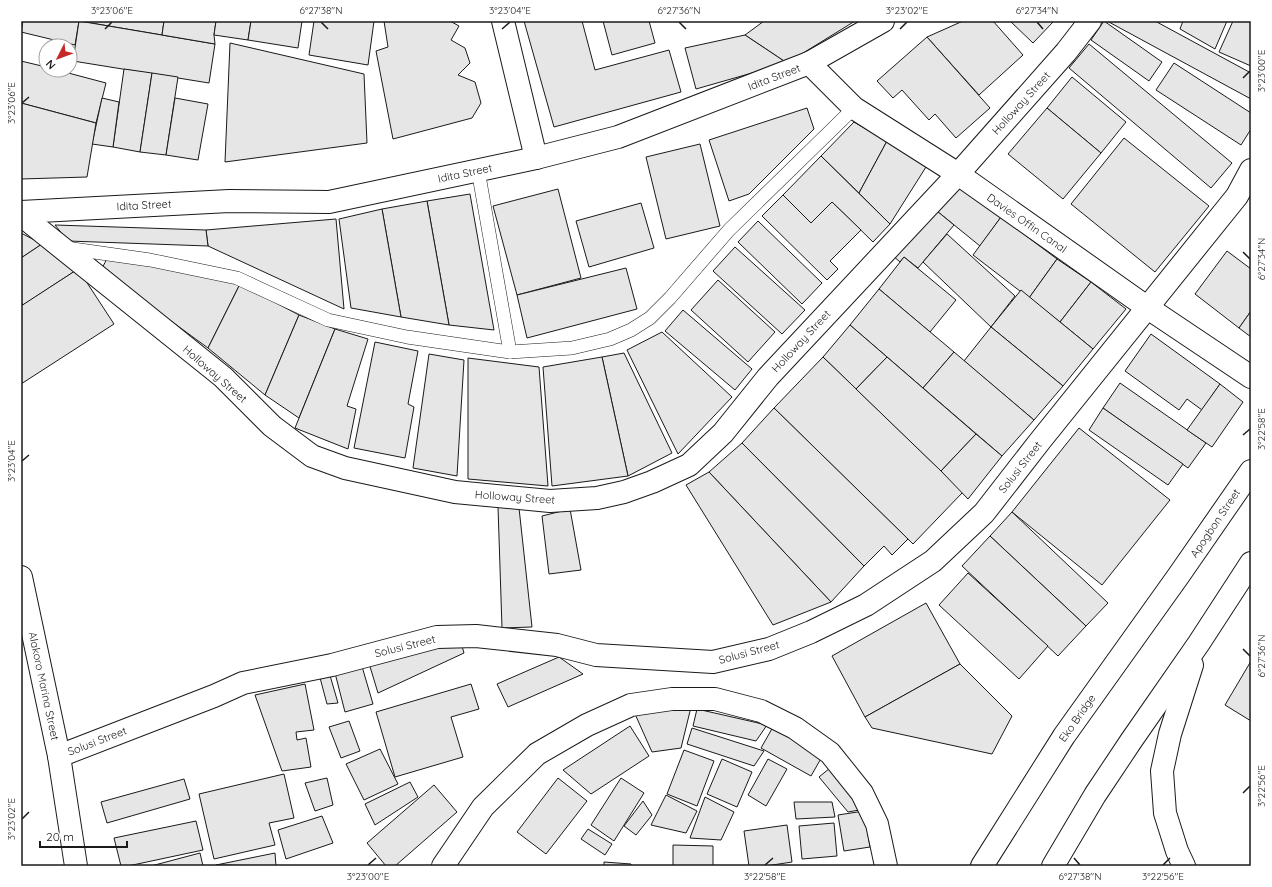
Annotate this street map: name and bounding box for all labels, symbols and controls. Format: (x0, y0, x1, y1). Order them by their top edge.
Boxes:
text: 3°23'06"E (91, 4, 133, 17)
text: 6°27'38"N (300, 4, 342, 17)
text: 3°23'04"E (489, 4, 531, 17)
text: 6°27'36"N (658, 4, 700, 17)
text: 3°23'02"E (886, 4, 928, 17)
text: 6°27'34"N (1016, 4, 1058, 17)
north arrow (38, 38, 78, 78)
text: 3°23'00"E (1255, 49, 1268, 92)
text: N (43, 57, 58, 72)
street label: Idita Street (746, 60, 803, 93)
street label: Holloway Street (989, 68, 1053, 138)
text: 3°23'06"E (5, 82, 18, 124)
street label: Idita Street (437, 160, 494, 186)
street label: Davies Offin Canal (984, 190, 1070, 256)
street label: Idita Street (116, 197, 172, 213)
text: 6°27'34"N (1255, 238, 1268, 280)
street label: Holloway Street (768, 307, 834, 375)
street label: Holloway Street (180, 342, 250, 406)
text: 3°22'58"E (1255, 408, 1268, 450)
street label: Solusi Street (995, 438, 1045, 496)
text: 3°23'04"E (5, 440, 18, 482)
street label: Apogbon Street (1187, 486, 1243, 560)
street label: Holloway Street (474, 487, 556, 507)
street label: Alakoro Marina Street (26, 630, 62, 742)
street label: Solusi Street (373, 632, 437, 660)
text: 6°27'36"N (1255, 635, 1268, 677)
street label: Solusi Street (717, 637, 781, 667)
street label: Eko Bridge (1056, 692, 1098, 744)
street label: Solusi Street (65, 723, 129, 759)
text: 3°22'56"E (1255, 765, 1268, 807)
text: 3°23'02"E (5, 798, 18, 840)
scale bar (40, 823, 127, 849)
text: 20 m (46, 829, 74, 844)
text: 3°23'00"E (347, 870, 390, 883)
text: 3°22'58"E (744, 870, 786, 883)
text: 6°27'38"N (1059, 870, 1101, 883)
text: 3°22'56"E (1142, 870, 1184, 883)

